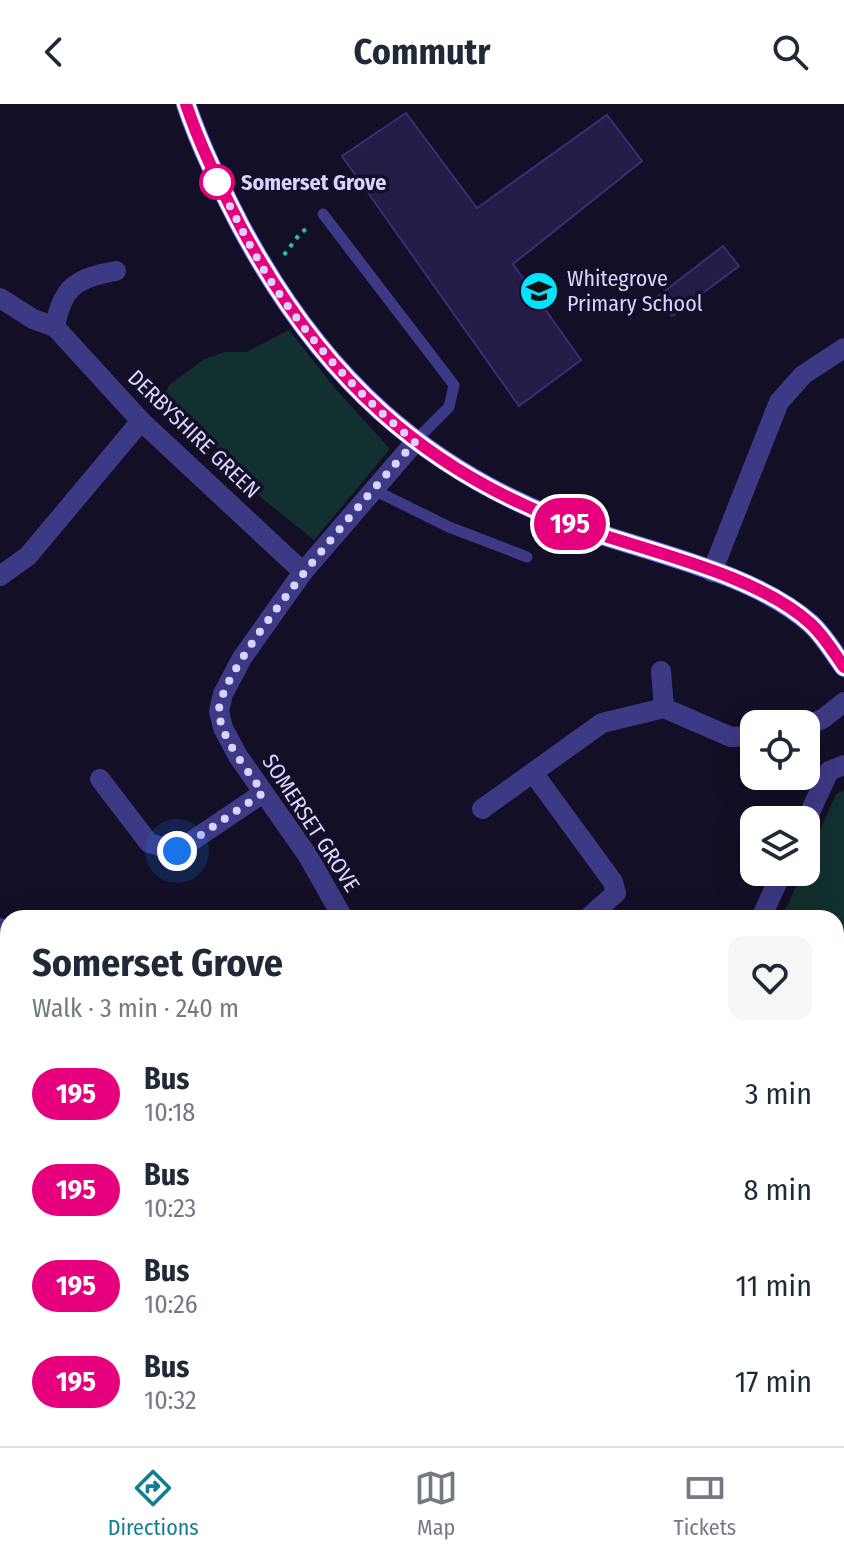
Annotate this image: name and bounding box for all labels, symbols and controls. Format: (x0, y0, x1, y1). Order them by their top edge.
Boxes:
icon: back (32, 30, 76, 74)
text: Commutr (354, 30, 490, 74)
icon: search (768, 30, 812, 74)
marker: Somerset Grove (200, 165, 234, 199)
place label: Somerset Grove (241, 169, 386, 196)
place label: Whitegrove Primary School (567, 265, 703, 317)
school or university icon: Whitegrove Primary School (518, 270, 560, 312)
street label: DERBYSHIRE GREEN (122, 364, 266, 504)
line badge: 195 (524, 498, 616, 550)
text: 195 (550, 507, 590, 540)
map controls (740, 710, 820, 886)
button: locate (740, 710, 820, 790)
street label: SOMERSET GROVE (256, 749, 366, 897)
button: layers (740, 806, 820, 886)
your location (157, 831, 197, 871)
button: heart (728, 936, 812, 1020)
text: Somerset Grove (32, 940, 283, 986)
text: Walk · 3 min · 240 m (32, 993, 239, 1024)
text: Bus (144, 1061, 189, 1097)
text: 3 min (745, 1076, 812, 1112)
text: 195 (56, 1077, 96, 1110)
text: 10:18 (144, 1097, 195, 1128)
text: Bus (144, 1157, 189, 1193)
text: 8 min (744, 1172, 812, 1208)
text: 195 (56, 1173, 96, 1206)
text: 10:23 (144, 1193, 196, 1224)
text: Bus (144, 1253, 189, 1289)
text: 11 min (736, 1268, 812, 1304)
text: 195 (56, 1269, 96, 1302)
text: 10:26 (144, 1289, 198, 1320)
text: Bus (144, 1349, 189, 1385)
text: 17 min (735, 1364, 812, 1400)
text: 195 (56, 1365, 96, 1398)
text: 10:32 (144, 1385, 196, 1416)
tab: Directions (108, 1466, 199, 1541)
tab: Map (414, 1466, 458, 1541)
tab: Tickets (674, 1466, 736, 1541)

